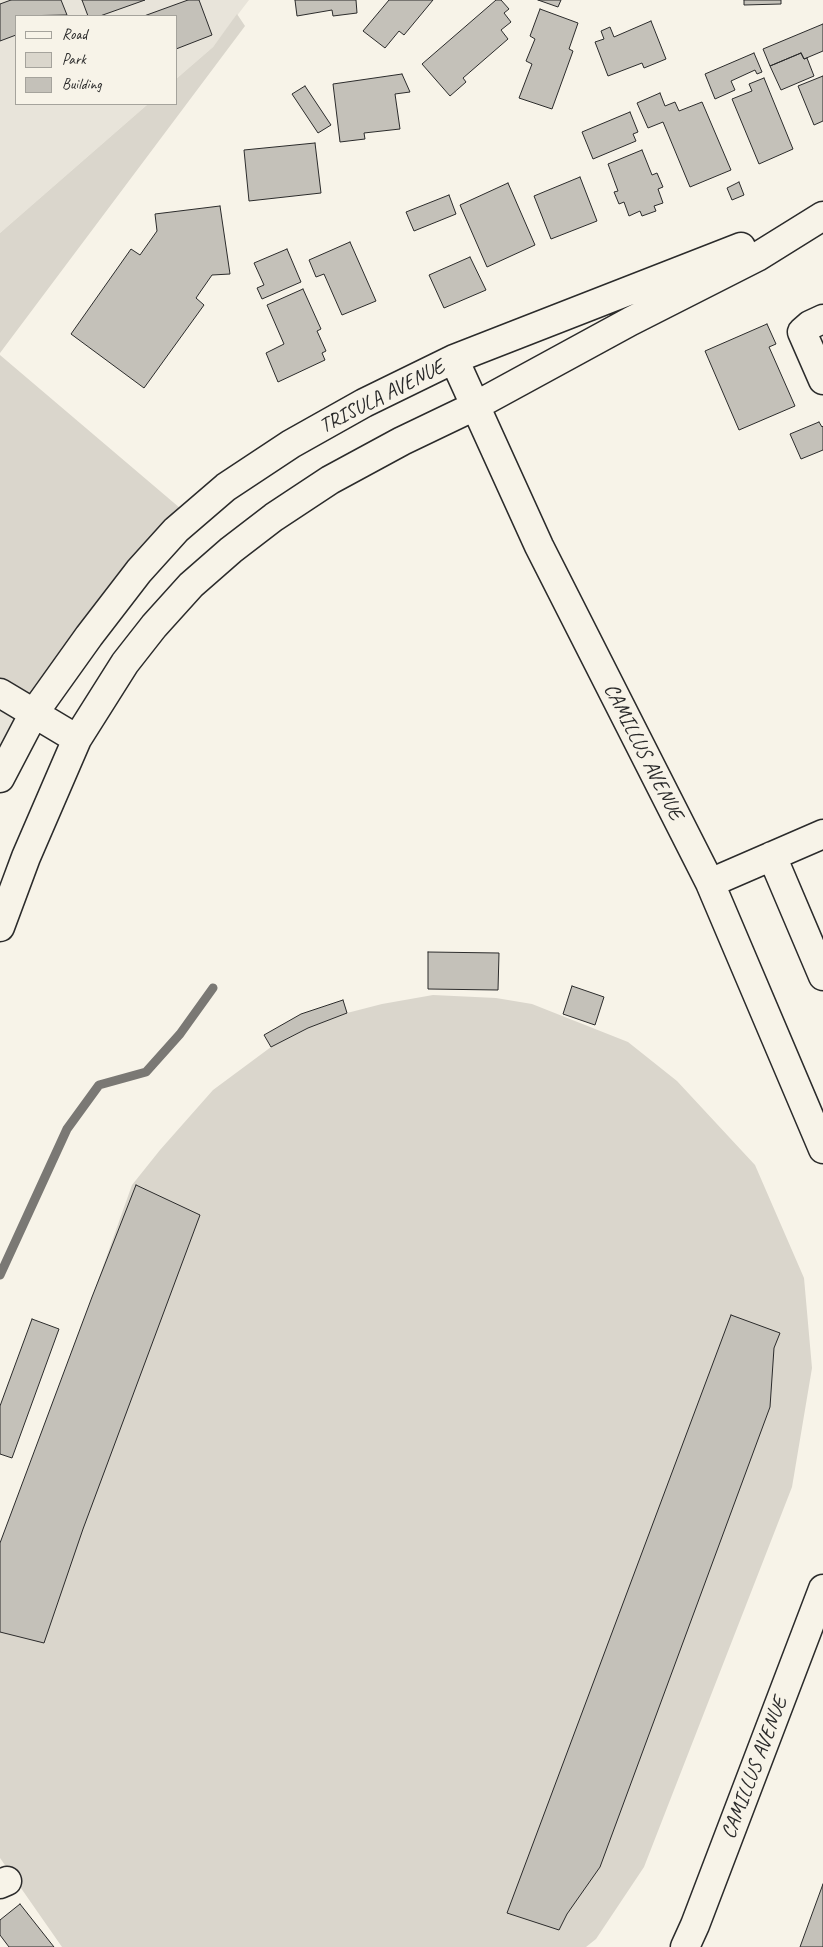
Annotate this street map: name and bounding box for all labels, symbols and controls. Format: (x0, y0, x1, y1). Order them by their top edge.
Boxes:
legend (15, 15, 178, 105)
text: Road (62, 25, 87, 44)
text: Park (62, 50, 86, 69)
text: Building (62, 75, 101, 94)
street label: TRISULA AVENUE (315, 355, 449, 439)
street label: CAMILLUS AVENUE (598, 680, 688, 824)
street label: CAMILLUS AVENUE (716, 1694, 794, 1842)

